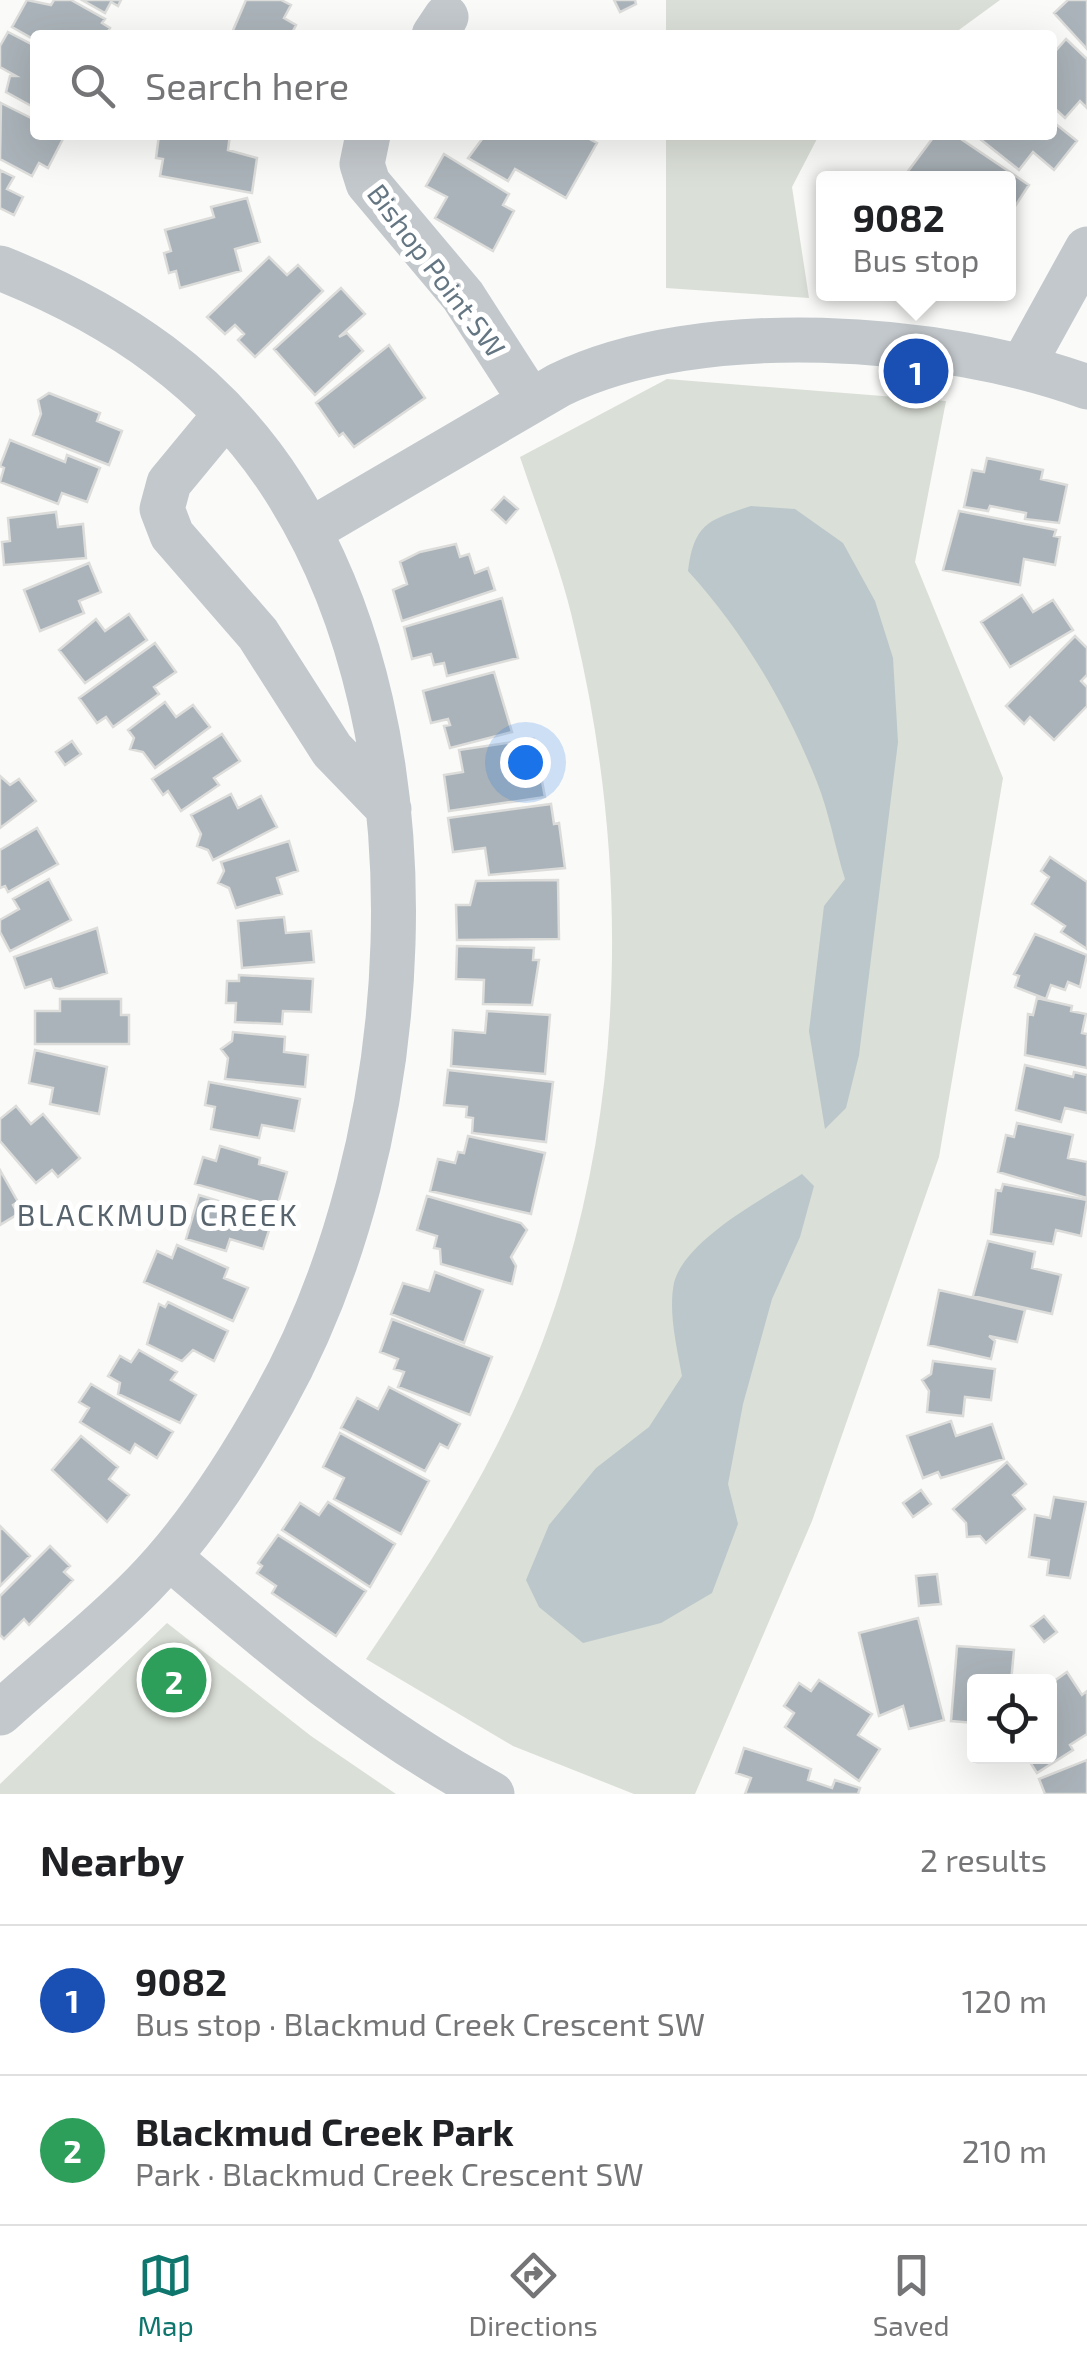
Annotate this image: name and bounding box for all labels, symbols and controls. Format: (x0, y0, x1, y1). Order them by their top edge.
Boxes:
search box (30, 30, 1057, 140)
icon: search (65, 58, 120, 113)
text: Search here (145, 62, 349, 108)
popup (816, 171, 1016, 301)
street label: Bishop Point SW (361, 177, 513, 363)
text: 9082 (853, 194, 945, 240)
text: Bus stop (853, 240, 979, 278)
pin: 1 (884, 334, 948, 408)
your location (500, 737, 551, 788)
district label: BLACKMUD CREEK (17, 1196, 299, 1232)
pin: 2 (142, 1642, 206, 1718)
map controls (967, 1674, 1057, 1764)
button: locate (967, 1674, 1057, 1764)
text: Nearby (40, 1834, 184, 1884)
text: 2 results (920, 1840, 1047, 1878)
text: 9082 (135, 1958, 227, 2004)
text: 1 (66, 1981, 79, 2019)
text: 120 m (962, 1981, 1047, 2019)
text: Bus stop · Blackmud Creek Crescent SW (135, 2004, 705, 2042)
text: Blackmud Creek Park (135, 2108, 514, 2154)
text: 2 (63, 2131, 82, 2169)
text: 210 m (962, 2131, 1047, 2169)
text: Park · Blackmud Creek Crescent SW (135, 2154, 644, 2192)
tab: Map (137, 2248, 194, 2342)
tab: Directions (469, 2248, 598, 2342)
tab: Saved (873, 2248, 950, 2342)

